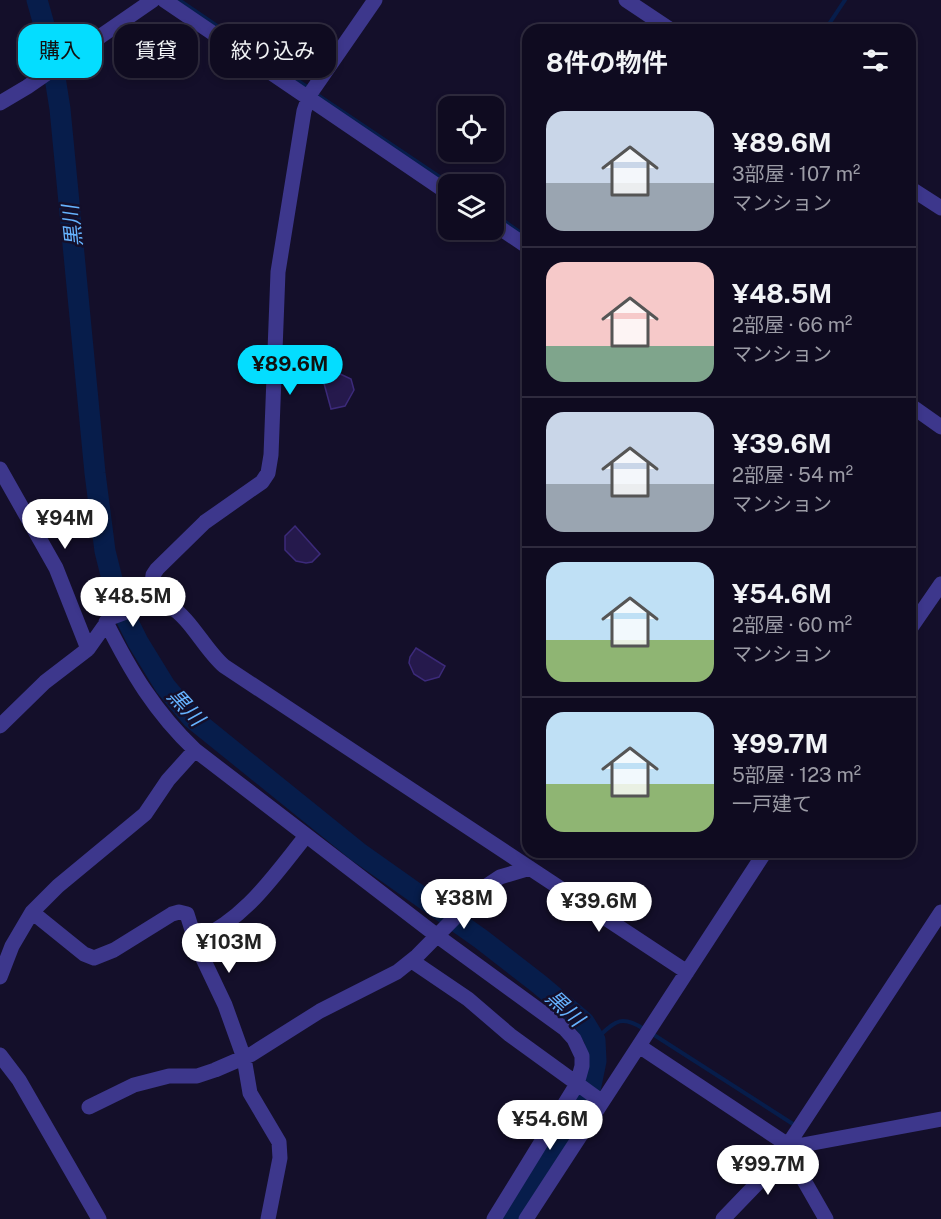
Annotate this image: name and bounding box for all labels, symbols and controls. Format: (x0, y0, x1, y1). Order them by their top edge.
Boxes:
chip: 購入 (18, 24, 102, 78)
chip: 賃貸 (114, 24, 198, 78)
chip: 絞り込み (210, 24, 336, 78)
icon: filters (859, 44, 892, 77)
text: 8件の物件 (546, 47, 667, 78)
map controls (438, 96, 504, 240)
button: locate (438, 96, 504, 162)
text: ¥89.6M (732, 127, 832, 158)
icon: home (594, 135, 666, 207)
text: 3部屋 · 107 m² (732, 162, 860, 186)
button: layers (438, 174, 504, 240)
text: マンション (732, 191, 832, 215)
water label: 黒川 (57, 202, 87, 248)
text: ¥48.5M (732, 278, 832, 309)
icon: home (594, 286, 666, 358)
text: 2部屋 · 66 m² (732, 313, 852, 337)
text: マンション (732, 342, 832, 366)
pin: ¥89.6M (241, 345, 339, 396)
text: ¥89.6M (252, 352, 328, 376)
text: ¥39.6M (732, 428, 832, 459)
icon: home (594, 436, 666, 508)
text: 2部屋 · 54 m² (732, 463, 853, 487)
text: マンション (732, 492, 832, 516)
pin: ¥94M (29, 499, 101, 550)
text: ¥94M (36, 506, 94, 530)
pin: ¥48.5M (84, 577, 182, 628)
text: ¥54.6M (732, 578, 832, 609)
text: ¥48.5M (95, 584, 171, 608)
icon: home (594, 586, 666, 658)
text: 2部屋 · 60 m² (732, 613, 852, 637)
text: マンション (732, 642, 832, 666)
water label: 黒川 (163, 683, 211, 732)
text: ¥99.7M (732, 728, 828, 759)
icon: home (594, 736, 666, 808)
text: 5部屋 · 123 m² (732, 763, 861, 787)
text: 一戸建て (732, 792, 812, 816)
pin: ¥38M (428, 879, 500, 930)
pin: ¥39.6M (550, 882, 648, 933)
text: ¥38M (435, 886, 493, 910)
text: ¥39.6M (561, 889, 637, 913)
pin: ¥103M (187, 923, 271, 974)
text: ¥103M (196, 930, 262, 954)
water label: 黒川 (541, 985, 590, 1033)
pin: ¥54.6M (501, 1100, 599, 1151)
text: ¥54.6M (512, 1107, 588, 1131)
pin: ¥99.7M (719, 1145, 817, 1196)
text: ¥99.7M (731, 1152, 805, 1176)

